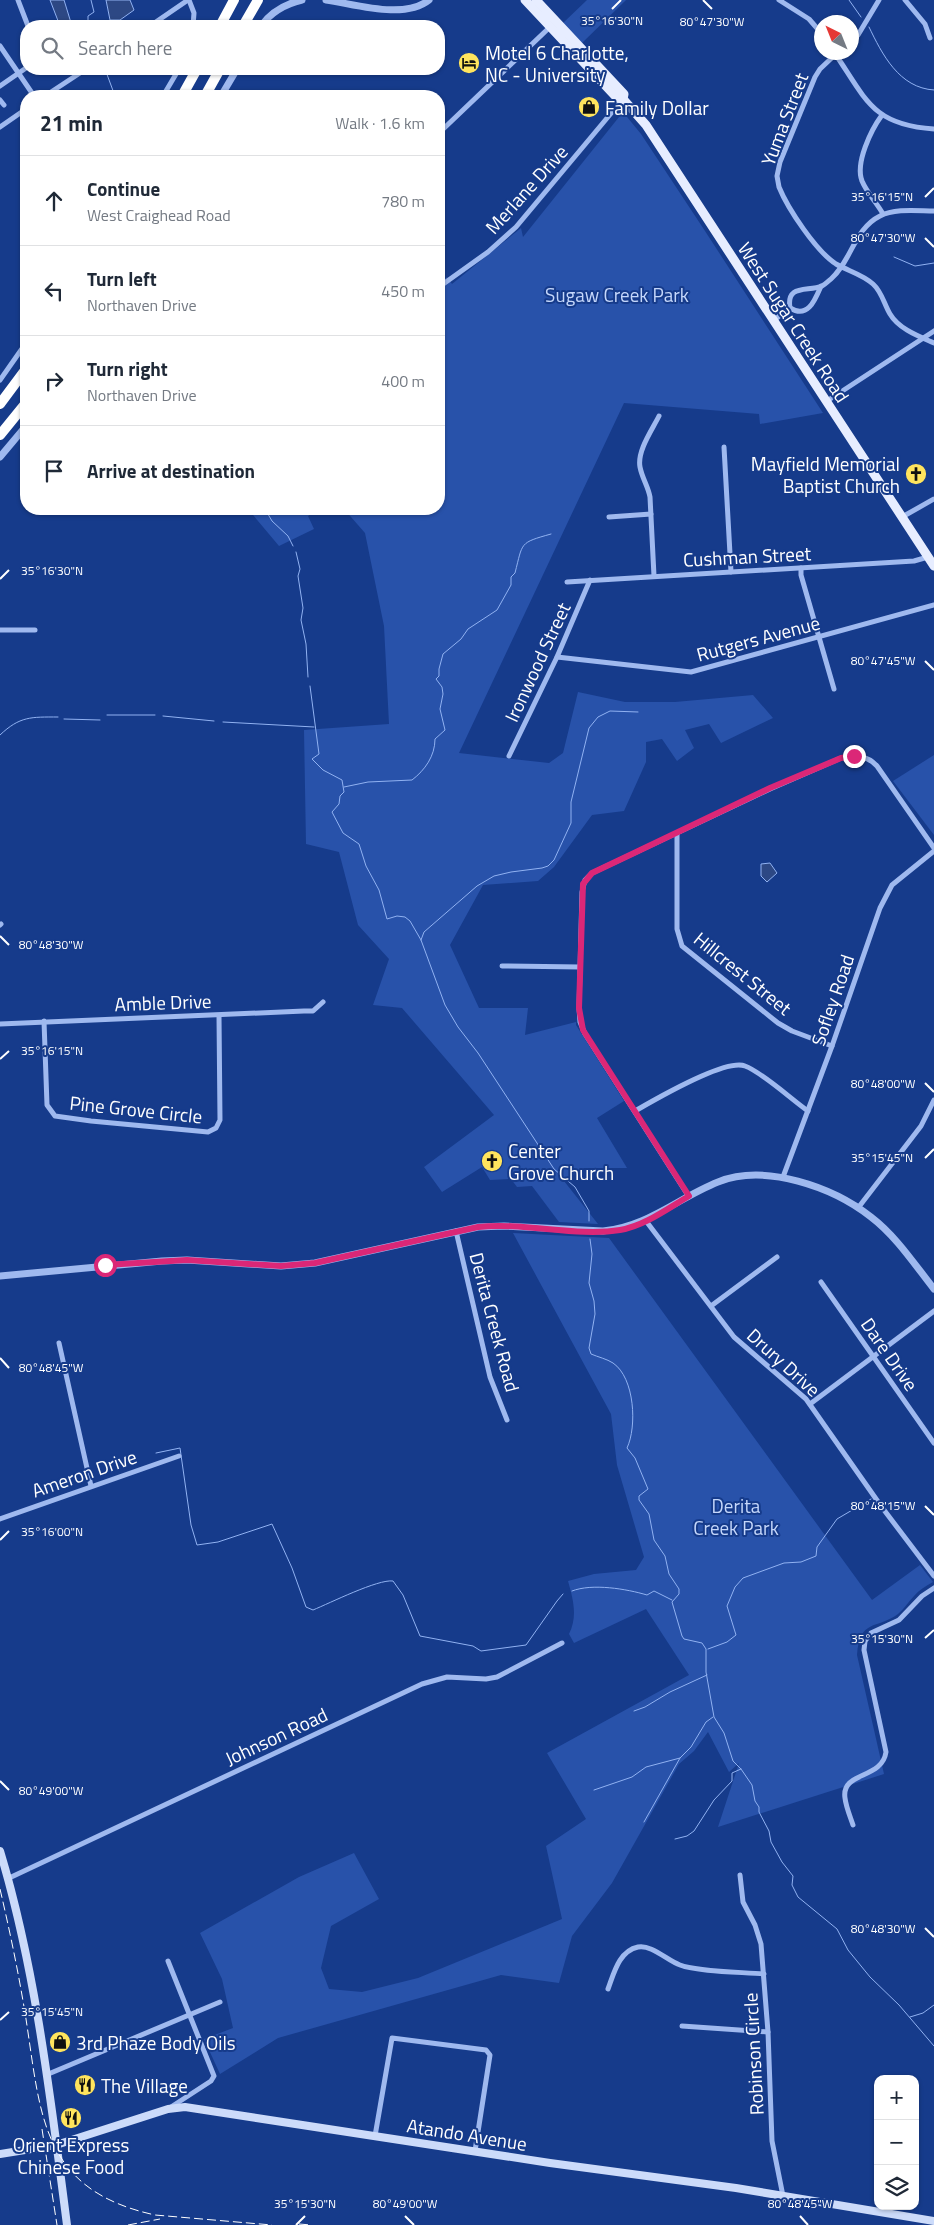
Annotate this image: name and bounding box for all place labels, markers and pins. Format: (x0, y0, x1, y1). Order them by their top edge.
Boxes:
place label: Motel 6 Charlotte, NC - University (485, 38, 629, 89)
hotel icon: Motel 6 Charlotte, NC - University (457, 51, 481, 75)
place label: Family Dollar (605, 93, 709, 122)
shop icon: Family Dollar (577, 95, 601, 119)
place label: Mayfield Memorial Baptist Church (751, 449, 900, 500)
church icon: Mayfield Memorial Baptist Church (904, 462, 928, 486)
place label: Center Grove Church (508, 1136, 614, 1187)
church icon: Center Grove Church (480, 1149, 504, 1173)
place label: 3rd Phaze Body Oils (76, 2028, 236, 2057)
shop icon: 3rd Phaze Body Oils (48, 2030, 72, 2054)
place label: The Village (101, 2071, 188, 2100)
restaurant icon: The Village (73, 2073, 97, 2097)
restaurant icon: Orient Express Chinese Food (59, 2106, 83, 2130)
place label: Orient Express Chinese Food (13, 2130, 129, 2181)

